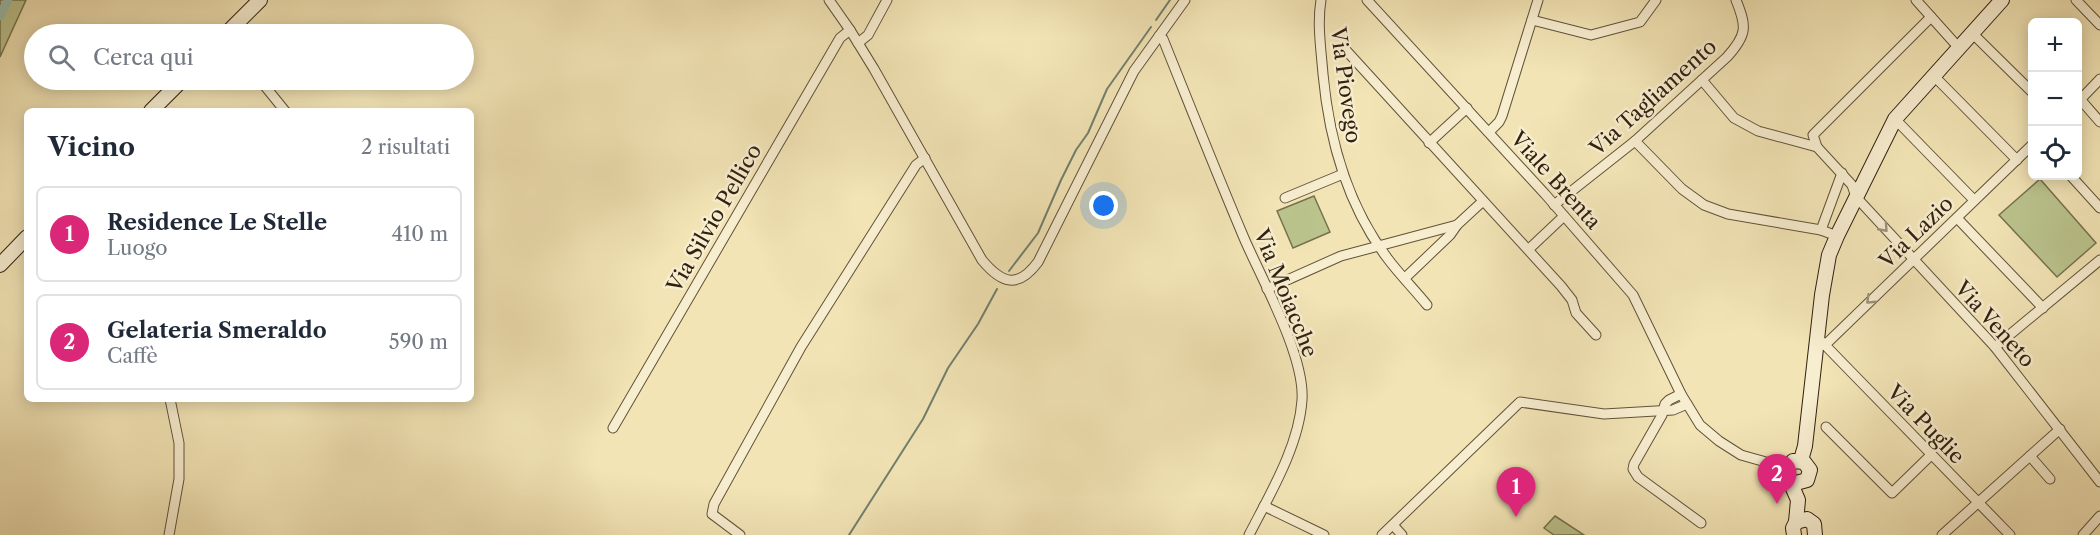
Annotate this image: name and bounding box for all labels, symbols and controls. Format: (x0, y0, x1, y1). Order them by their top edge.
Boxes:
map controls (2028, 18, 2082, 180)
button: + (2028, 18, 2082, 72)
search box (24, 24, 474, 90)
street label: Via Piovego (1325, 24, 1367, 145)
street label: Via Tagliamento (1584, 34, 1721, 161)
icon: search (45, 41, 78, 74)
text: Cerca qui (93, 44, 194, 71)
button: − (2028, 72, 2082, 126)
street label: Viale Brenta (1505, 125, 1607, 235)
button: locate (2028, 126, 2082, 180)
text: Vicino (48, 131, 135, 163)
text: 2 risultati (361, 135, 450, 159)
street label: Via Silvio Pellico (661, 139, 767, 297)
your location (1089, 191, 1118, 220)
street label: Via Lazio (1873, 191, 1958, 274)
text: Residence Le Stelle (107, 209, 327, 236)
text: 1 (65, 222, 74, 246)
text: 410 m (391, 222, 448, 246)
one-way arrow (1877, 222, 1888, 232)
street label: Via Moiacche (1249, 224, 1323, 361)
text: Luogo (107, 236, 167, 260)
street label: Via Veneto (1949, 275, 2040, 372)
one-way arrow (1867, 293, 1878, 304)
text: Gelateria Smeraldo (107, 317, 327, 344)
text: 2 (64, 330, 75, 354)
text: 590 m (389, 330, 448, 354)
text: Caffè (107, 344, 158, 368)
street label: Via Puglie (1881, 379, 1970, 469)
pin: 2 (1758, 454, 1796, 504)
pin: 1 (1496, 468, 1536, 517)

